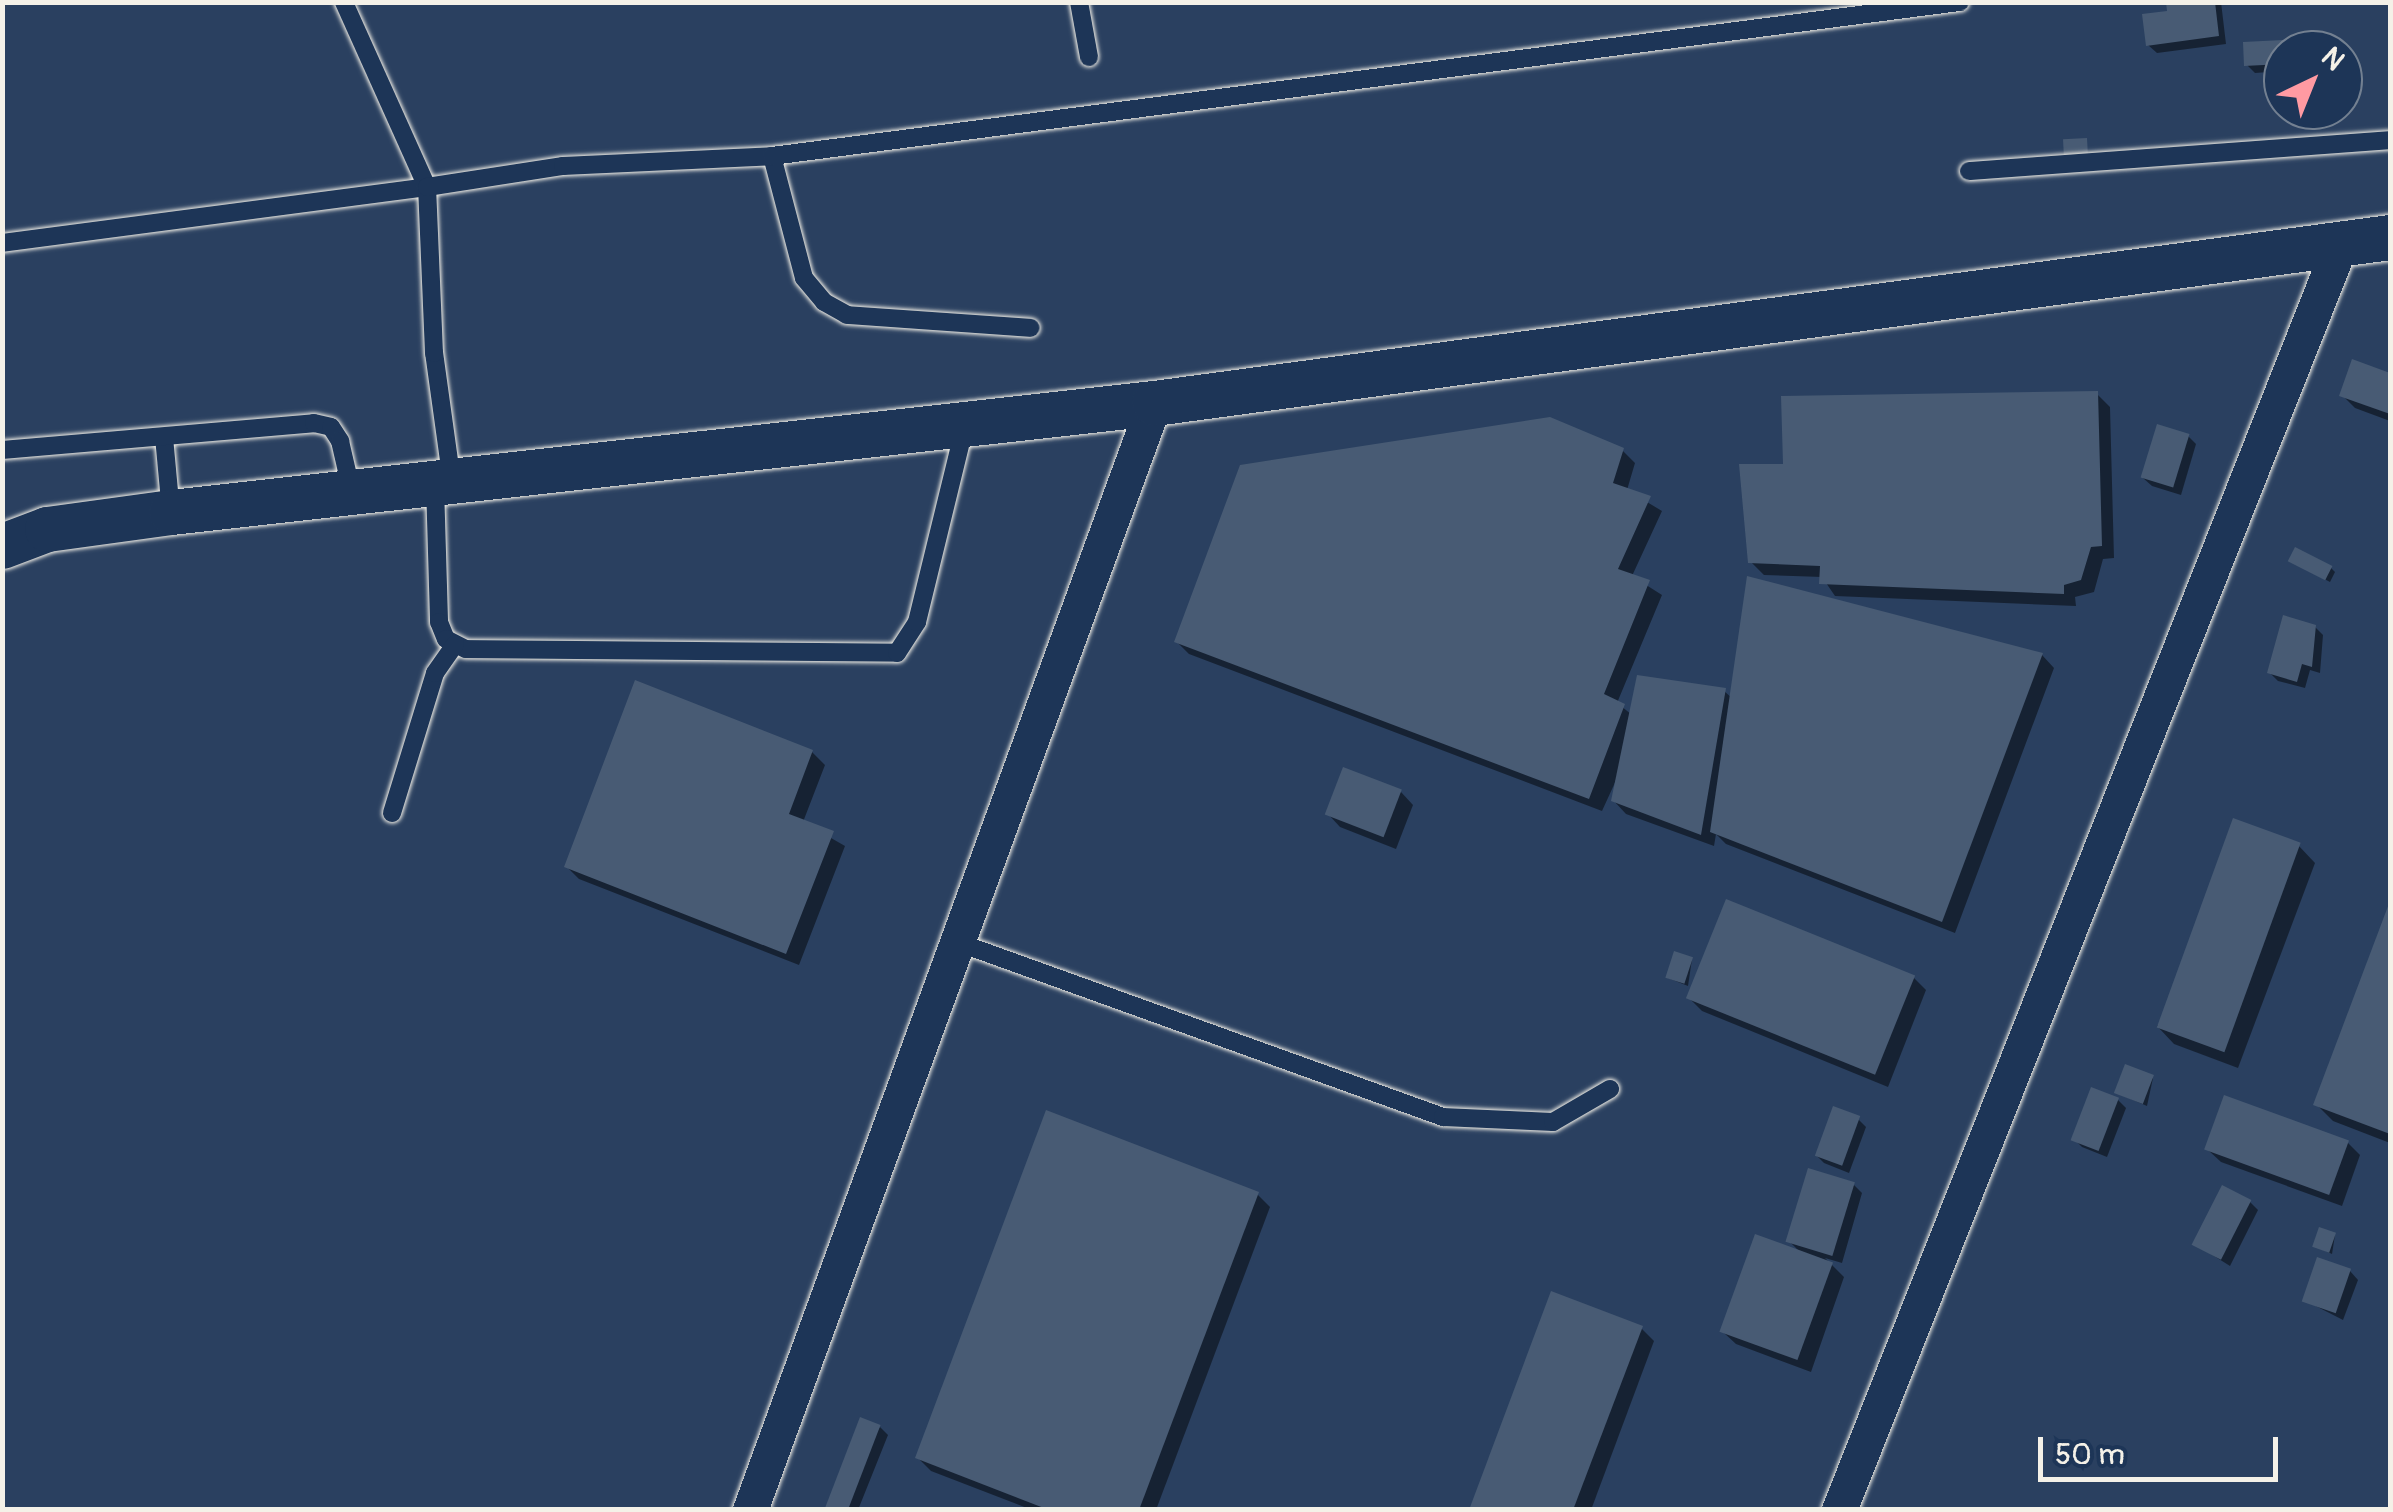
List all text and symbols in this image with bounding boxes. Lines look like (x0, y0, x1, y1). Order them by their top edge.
north arrow (2263, 30, 2363, 130)
text: N (2314, 40, 2351, 78)
scale bar (2043, 1417, 2283, 1479)
text: 50 m (2055, 1436, 2125, 1473)

